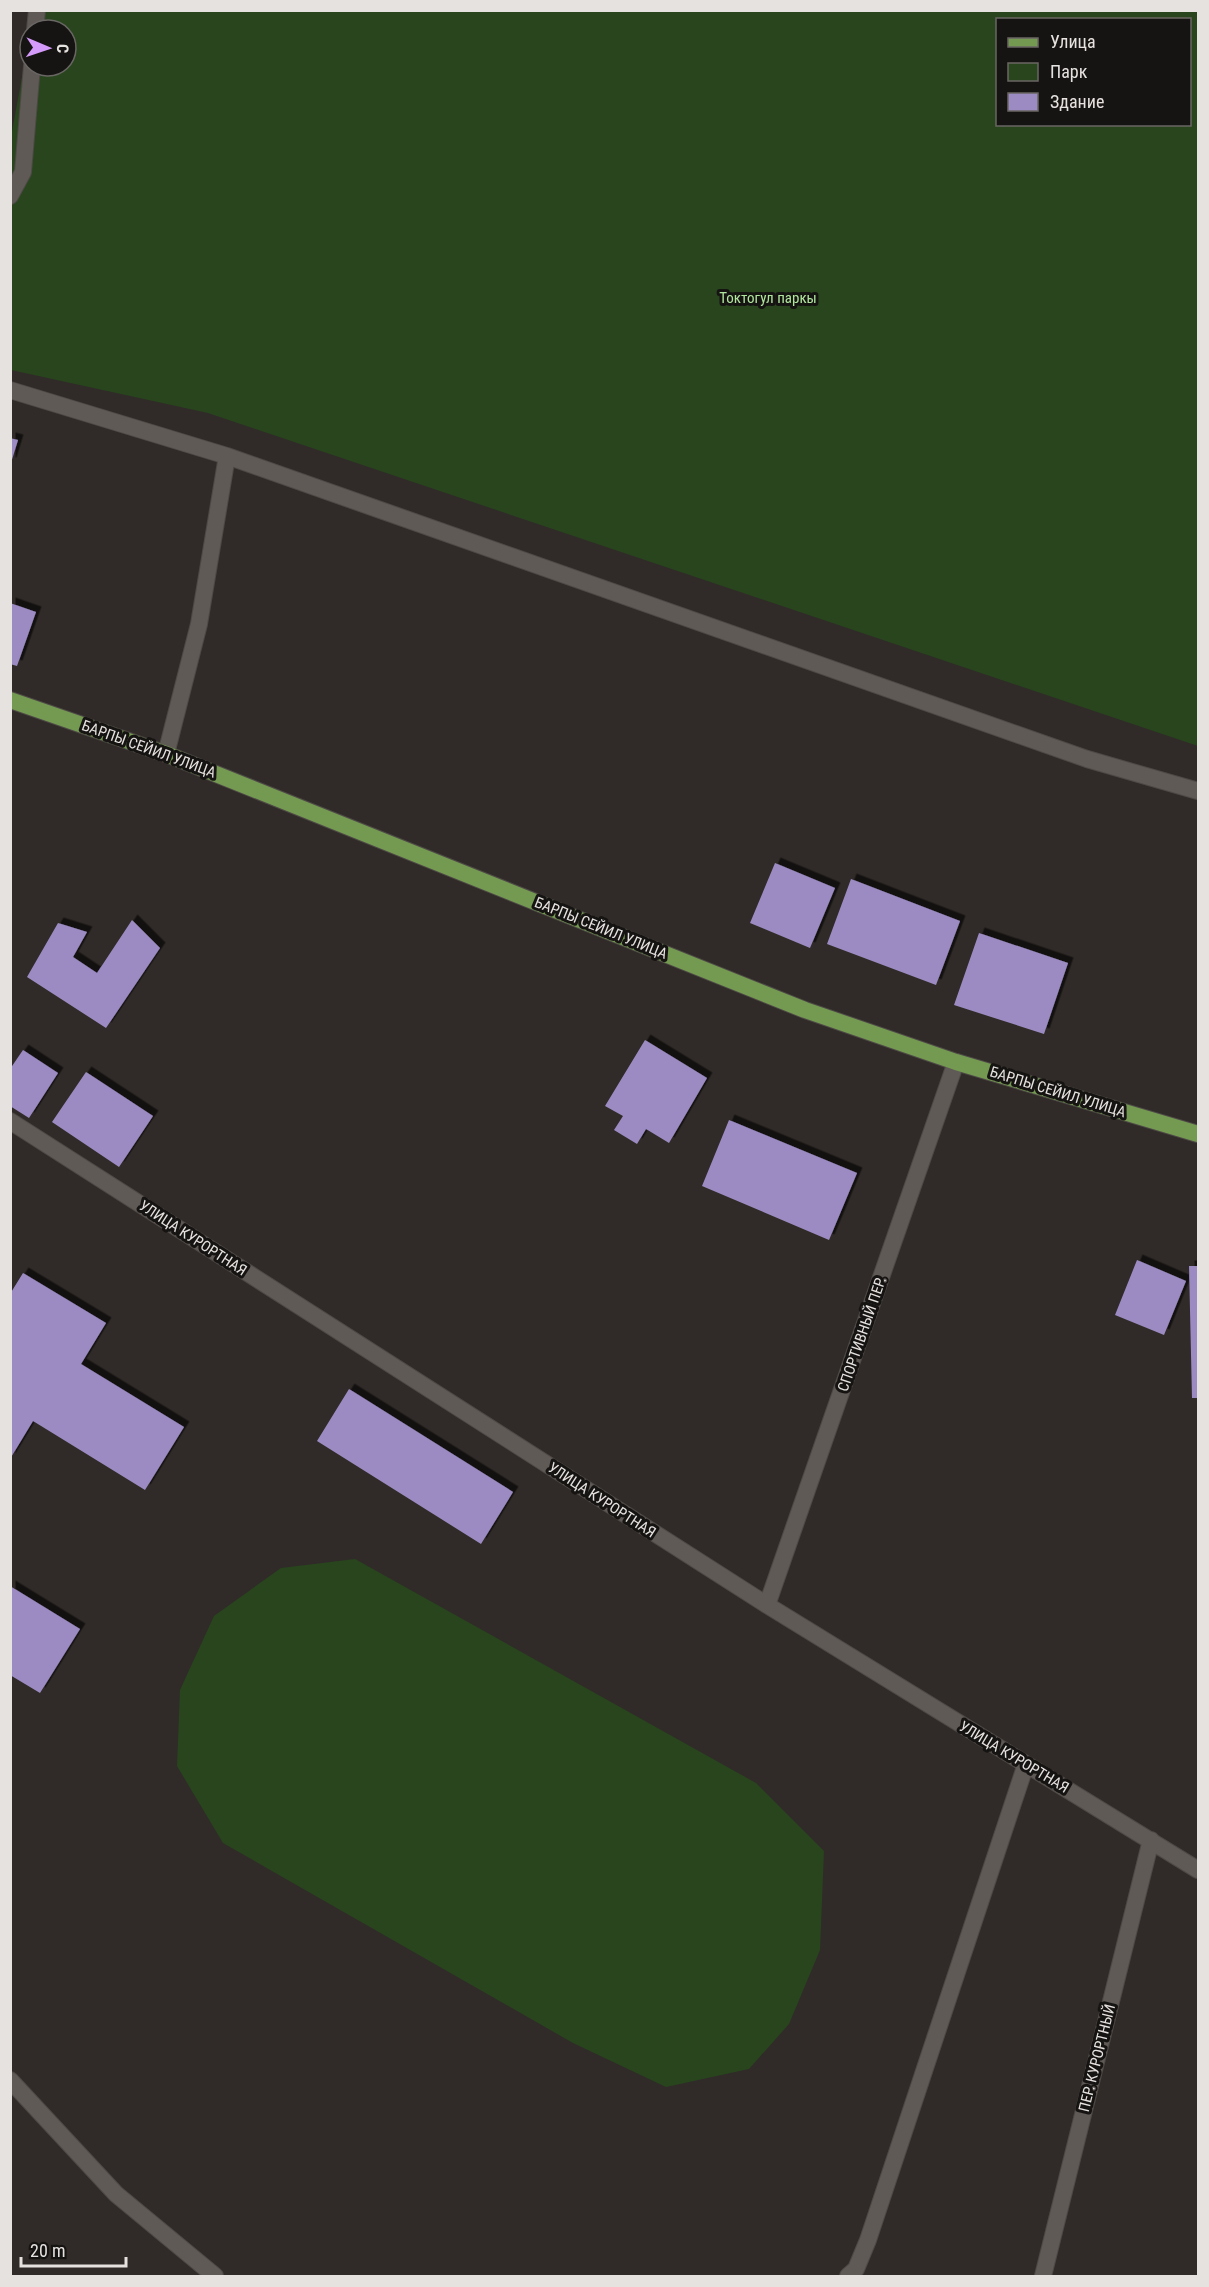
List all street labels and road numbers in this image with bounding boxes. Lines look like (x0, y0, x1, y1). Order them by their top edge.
street label: БАРПЫ СЕЙИЛ УЛИЦА (79, 716, 219, 782)
street label: БАРПЫ СЕЙИЛ УЛИЦА (532, 893, 670, 963)
street label: БАРПЫ СЕЙИЛ УЛИЦА (988, 1063, 1129, 1121)
street label: УЛИЦА КУРОРТНАЯ (136, 1196, 250, 1280)
street label: СПОРТИВНЫЙ ПЕР. (834, 1274, 890, 1394)
street label: УЛИЦА КУРОРТНАЯ (545, 1458, 659, 1542)
street label: УЛИЦА КУРОРТНАЯ (956, 1717, 1072, 1797)
street label: ПЕР. КУРОРТНЫЙ (1075, 2002, 1119, 2114)

